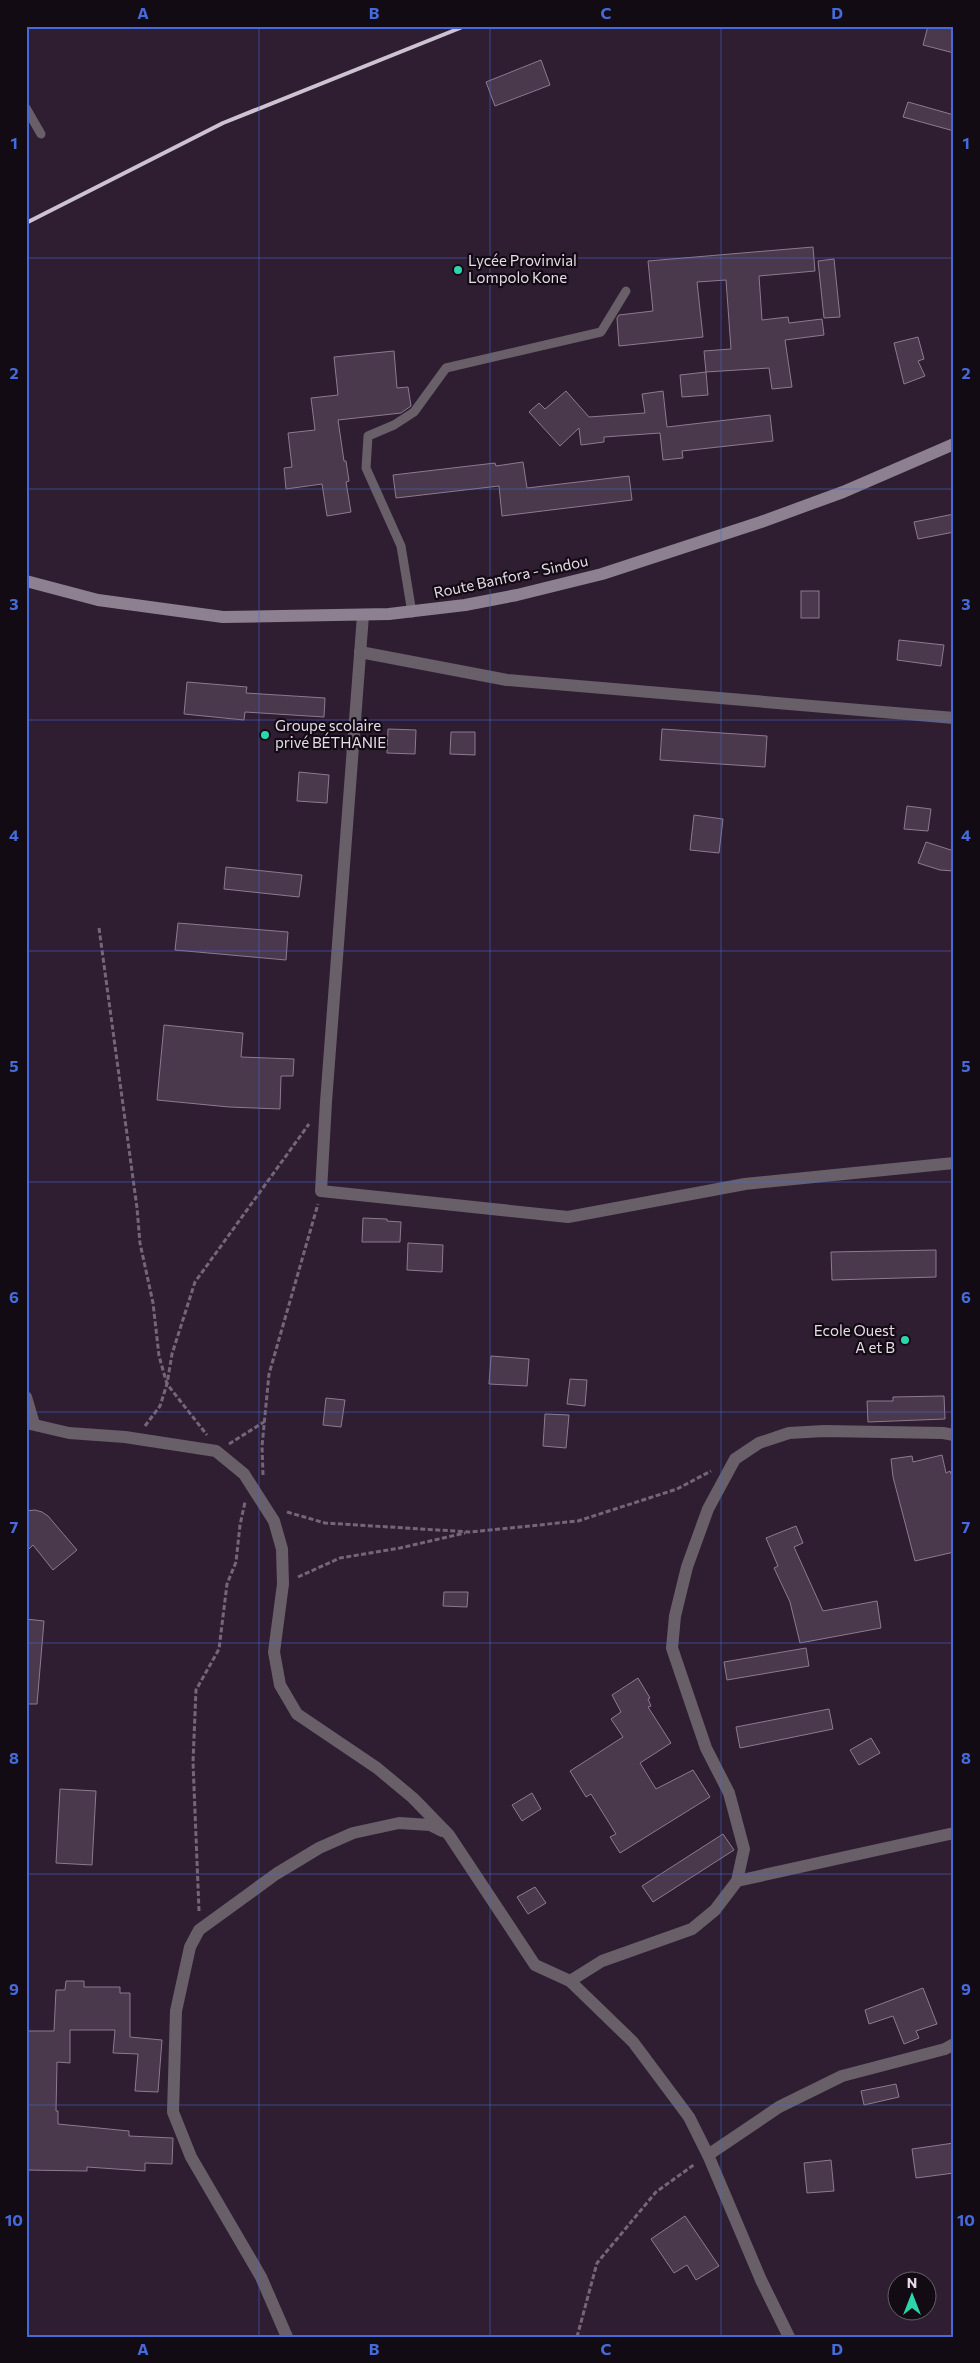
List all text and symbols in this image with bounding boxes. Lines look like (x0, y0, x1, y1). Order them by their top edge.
text: A (137, 3, 149, 22)
text: B (369, 3, 380, 22)
text: C (601, 3, 612, 22)
text: D (831, 3, 843, 22)
text: 1 (10, 133, 18, 152)
text: 1 (962, 133, 970, 152)
place label: Lycée Provinvial Lompolo Kone (468, 251, 577, 286)
marker: Lycée Provinvial Lompolo Kone (452, 264, 464, 276)
text: 2 (9, 363, 19, 382)
text: 2 (961, 363, 971, 382)
street label: Route Banfora - Sindou (432, 551, 590, 601)
text: 3 (9, 594, 19, 613)
text: 3 (961, 594, 971, 613)
place label: Groupe scolaire privé BÉTHANIE (275, 716, 386, 751)
marker: Groupe scolaire privé BÉTHANIE (259, 729, 271, 741)
text: 4 (9, 825, 19, 844)
text: 4 (961, 825, 971, 844)
text: 5 (9, 1056, 19, 1075)
text: 5 (961, 1056, 971, 1075)
text: 6 (9, 1287, 19, 1306)
text: 6 (961, 1287, 971, 1306)
place label: Ecole Ouest A et B (814, 1321, 895, 1356)
marker: Ecole Ouest A et B (899, 1334, 911, 1346)
text: 7 (10, 1517, 19, 1536)
text: 7 (962, 1517, 971, 1536)
text: 8 (9, 1748, 19, 1767)
text: 8 (961, 1748, 971, 1767)
text: 9 (9, 1979, 19, 1998)
text: 9 (961, 1979, 971, 1998)
text: 10 (5, 2210, 23, 2229)
text: 10 (957, 2210, 975, 2229)
north arrow (888, 2270, 938, 2320)
text: N (907, 2274, 917, 2291)
text: A (137, 2339, 149, 2358)
text: B (369, 2339, 380, 2358)
text: C (601, 2339, 612, 2358)
text: D (831, 2339, 843, 2358)

